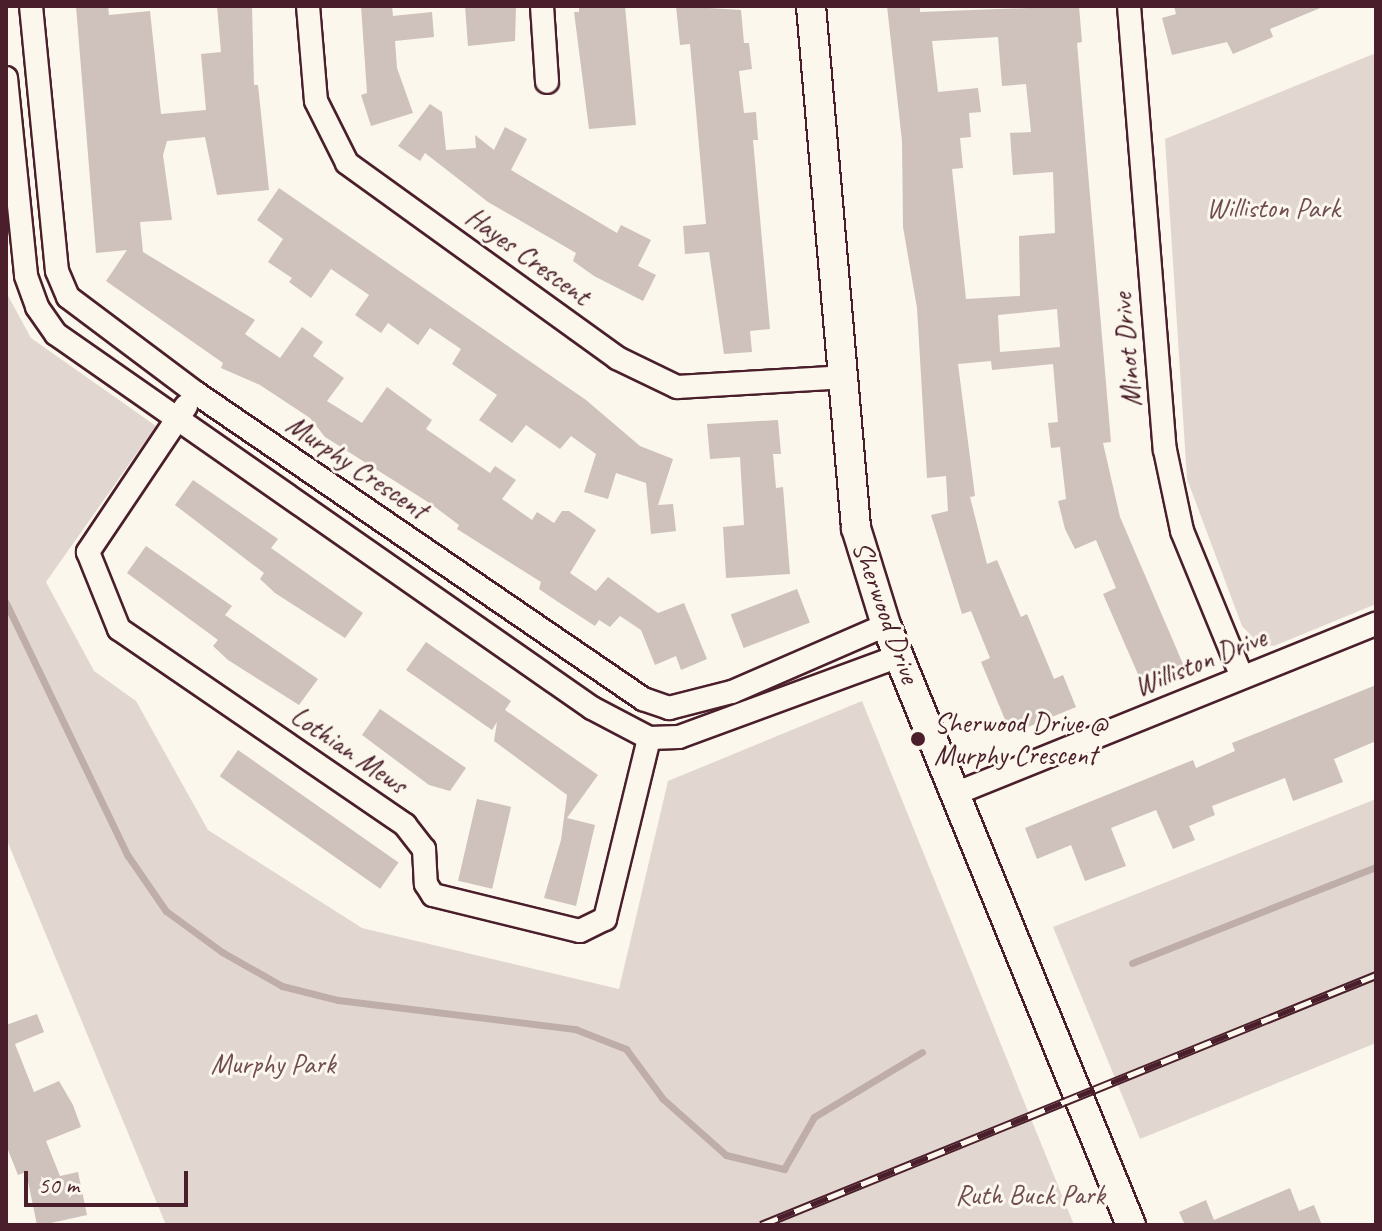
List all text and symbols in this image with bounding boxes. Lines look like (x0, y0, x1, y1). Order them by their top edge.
park label: Williston Park (1206, 191, 1340, 225)
street label: Hayes Crescent (459, 200, 597, 312)
street label: Minot Drive (1105, 292, 1149, 408)
street label: Murphy Crescent (280, 407, 434, 527)
street label: Sherwood Drive (845, 536, 927, 688)
street label: Williston Drive (1129, 620, 1271, 704)
street label: Lothian Mews (284, 699, 414, 801)
place label: Sherwood Drive @ Murphy Crescent (934, 706, 1107, 772)
marker: Sherwood Drive @ Murphy Crescent (909, 730, 927, 748)
park label: Murphy Park (211, 1047, 335, 1081)
scale bar (28, 1155, 192, 1205)
text: 50 m (38, 1170, 79, 1200)
park label: Ruth Buck Park (955, 1178, 1105, 1212)

